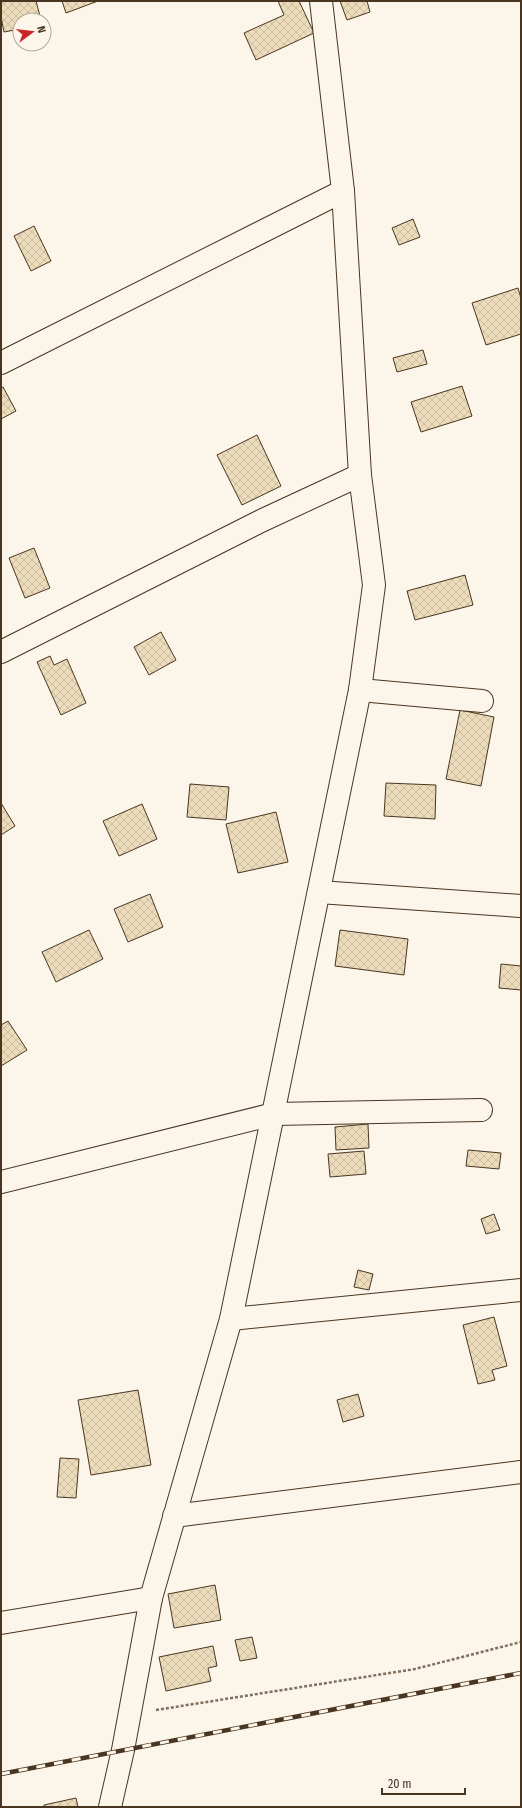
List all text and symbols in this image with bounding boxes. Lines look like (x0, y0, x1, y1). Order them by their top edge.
north arrow (12, 12, 52, 52)
text: N (34, 25, 48, 34)
scale bar (382, 1770, 465, 1796)
text: 20 m (388, 1777, 412, 1791)

